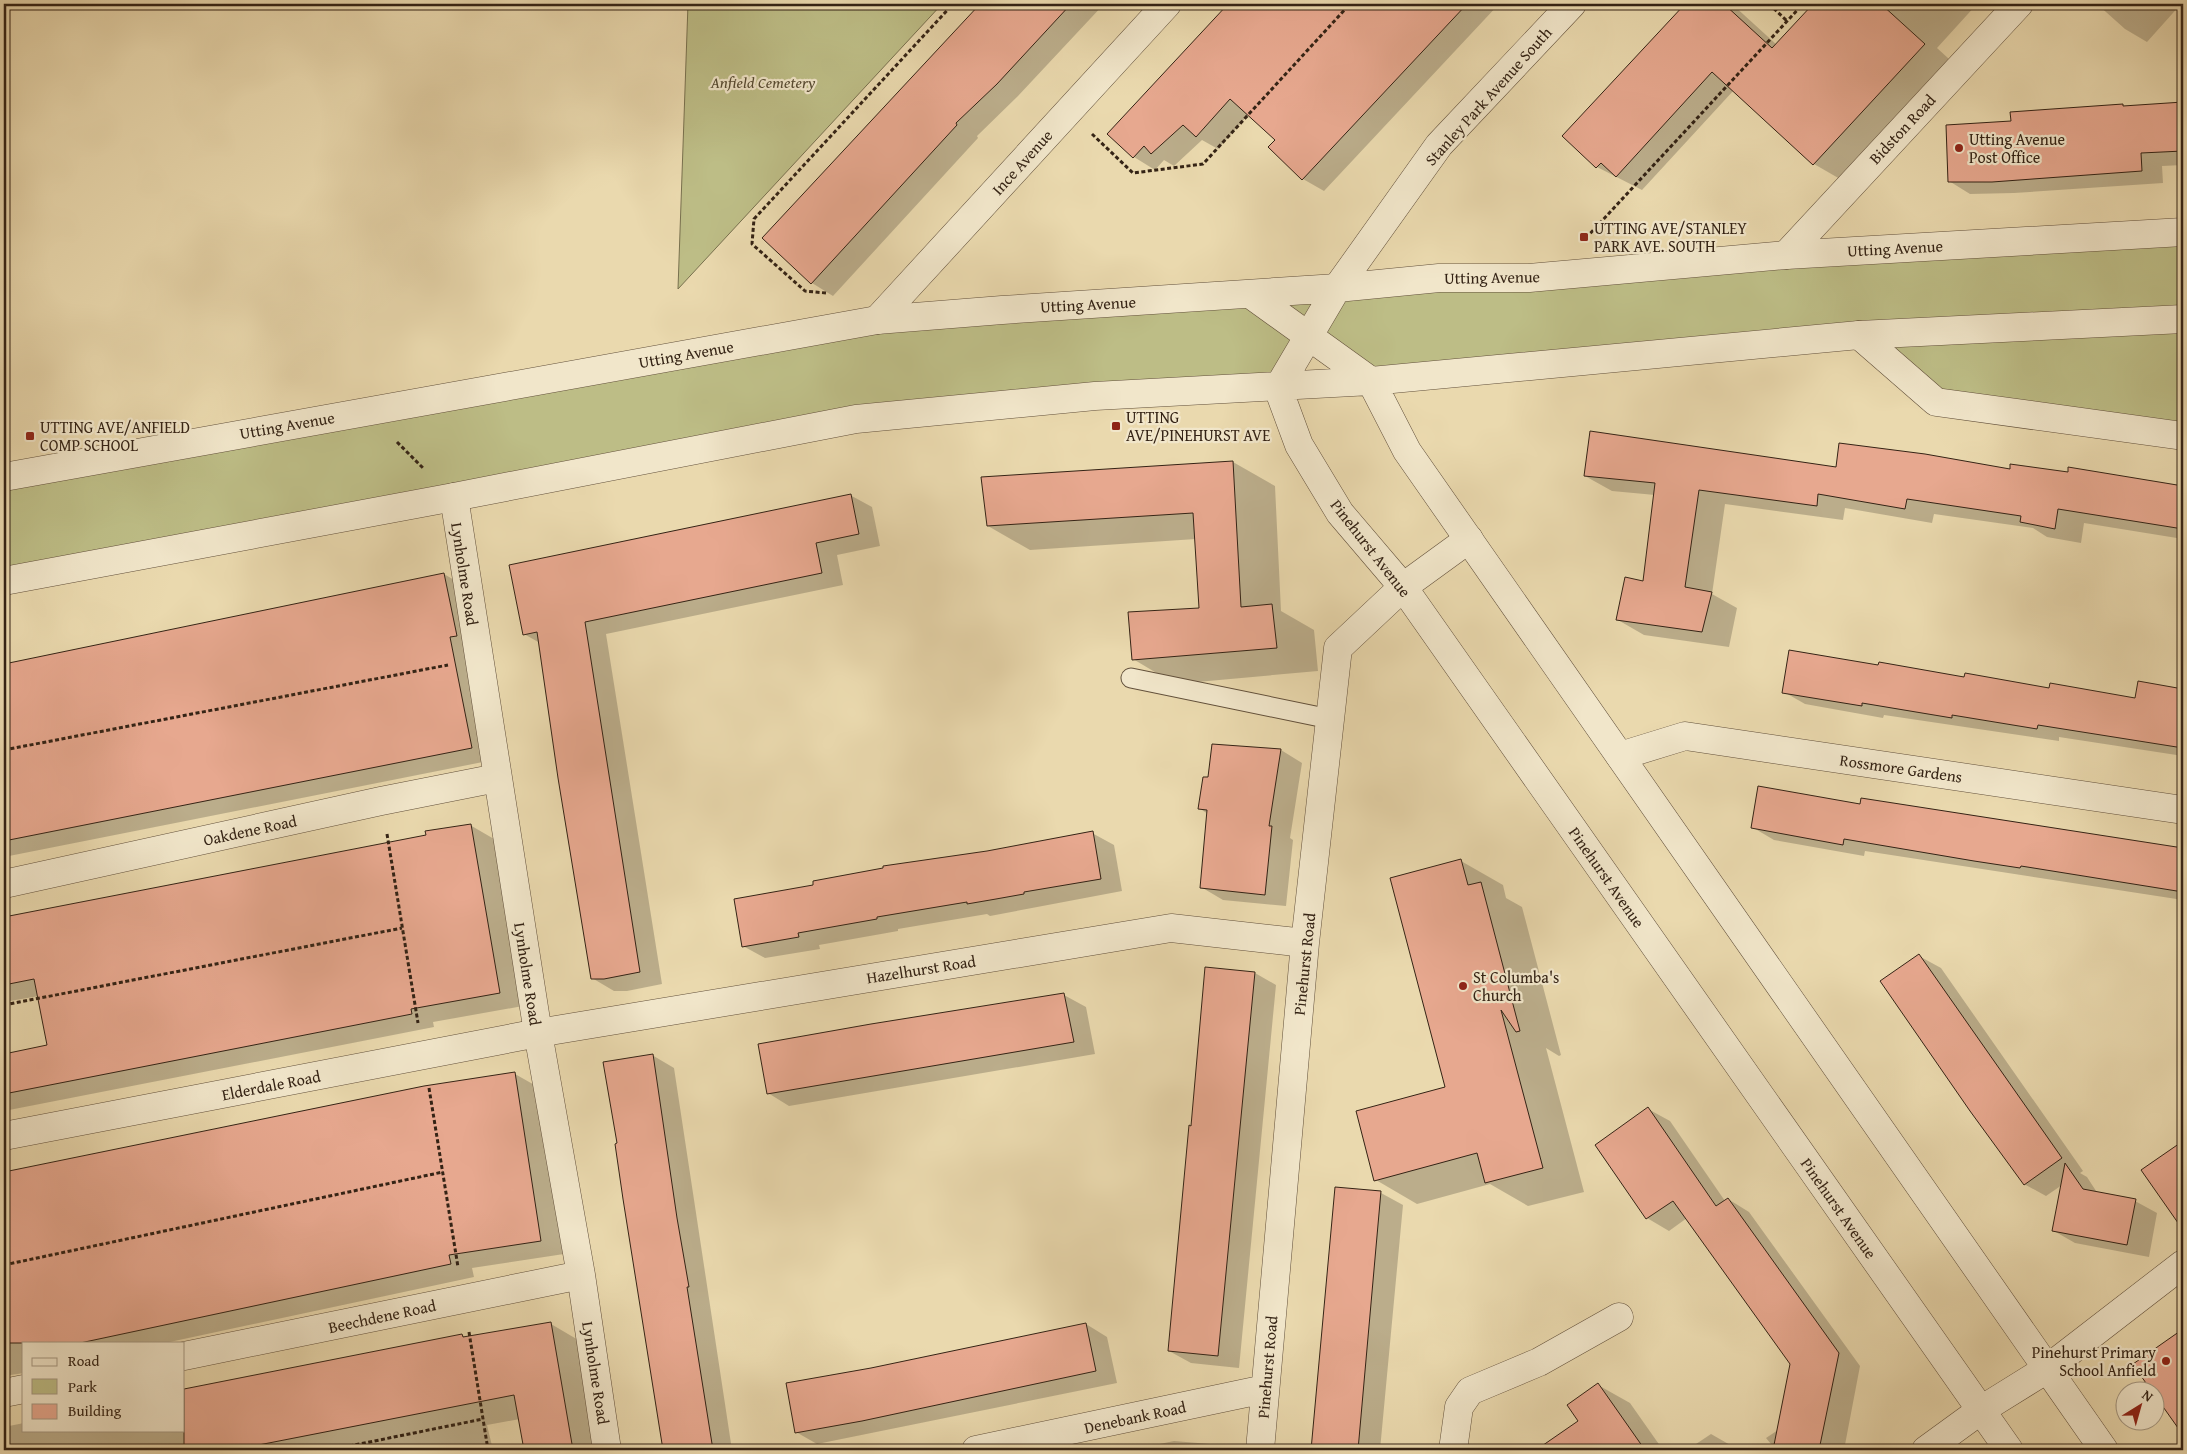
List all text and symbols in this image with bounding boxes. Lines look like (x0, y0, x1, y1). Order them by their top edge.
street label: Stanley Park Avenue South (1419, 21, 1557, 171)
park label: Anfield Cemetery (710, 70, 816, 94)
street label: Bidston Road (1863, 88, 1941, 169)
street label: Ince Avenue (986, 124, 1058, 200)
place label: Utting Avenue Post Office (1969, 127, 2065, 169)
marker: Utting Avenue Post Office (1953, 142, 1965, 154)
place label: UTTING AVE/STANLEY PARK AVE. SOUTH (1594, 216, 1747, 258)
marker: UTTING AVE/STANLEY PARK AVE. SOUTH (1578, 231, 1590, 243)
street label: Utting Avenue (1846, 234, 1944, 262)
street label: Utting Avenue (1444, 264, 1540, 290)
street label: Utting Avenue (1039, 290, 1137, 318)
street label: Utting Avenue (637, 334, 735, 374)
street label: Utting Avenue (238, 405, 336, 445)
place label: UTTING AVE/PINEHURST AVE (1126, 405, 1270, 447)
place label: UTTING AVE/ANFIELD COMP SCHOOL (40, 415, 190, 457)
marker: UTTING AVE/PINEHURST AVE (1110, 420, 1122, 432)
marker: UTTING AVE/ANFIELD COMP SCHOOL (24, 430, 36, 442)
street label: Pinehurst Avenue (1325, 494, 1417, 602)
street label: Lynholme Road (445, 521, 485, 628)
street label: Rossmore Gardens (1838, 748, 1964, 788)
street label: Oakdene Road (201, 808, 299, 852)
street label: Pinehurst Avenue (1563, 822, 1651, 932)
street label: Pinehurst Road (1287, 911, 1321, 1016)
street label: Lynholme Road (508, 921, 548, 1028)
street label: Hazelhurst Road (865, 948, 978, 989)
place label: St Columba's Church (1473, 965, 1559, 1007)
marker: St Columba's Church (1457, 980, 1469, 992)
street label: Elderdale Road (220, 1064, 323, 1106)
street label: Pinehurst Avenue (1795, 1153, 1883, 1263)
street label: Beechdene Road (326, 1293, 438, 1339)
street label: Pinehurst Road (1251, 1314, 1283, 1419)
street label: Lynholme Road (576, 1320, 616, 1427)
place label: Pinehurst Primary School Anfield (2032, 1340, 2156, 1382)
legend (22, 1342, 185, 1432)
text: Road (68, 1350, 99, 1371)
marker: Pinehurst Primary School Anfield (2160, 1355, 2172, 1367)
text: Park (68, 1376, 97, 1397)
north arrow (2114, 1382, 2164, 1432)
text: N (2138, 1385, 2158, 1407)
street label: Denebank Road (1082, 1394, 1189, 1440)
text: Building (68, 1400, 122, 1421)

